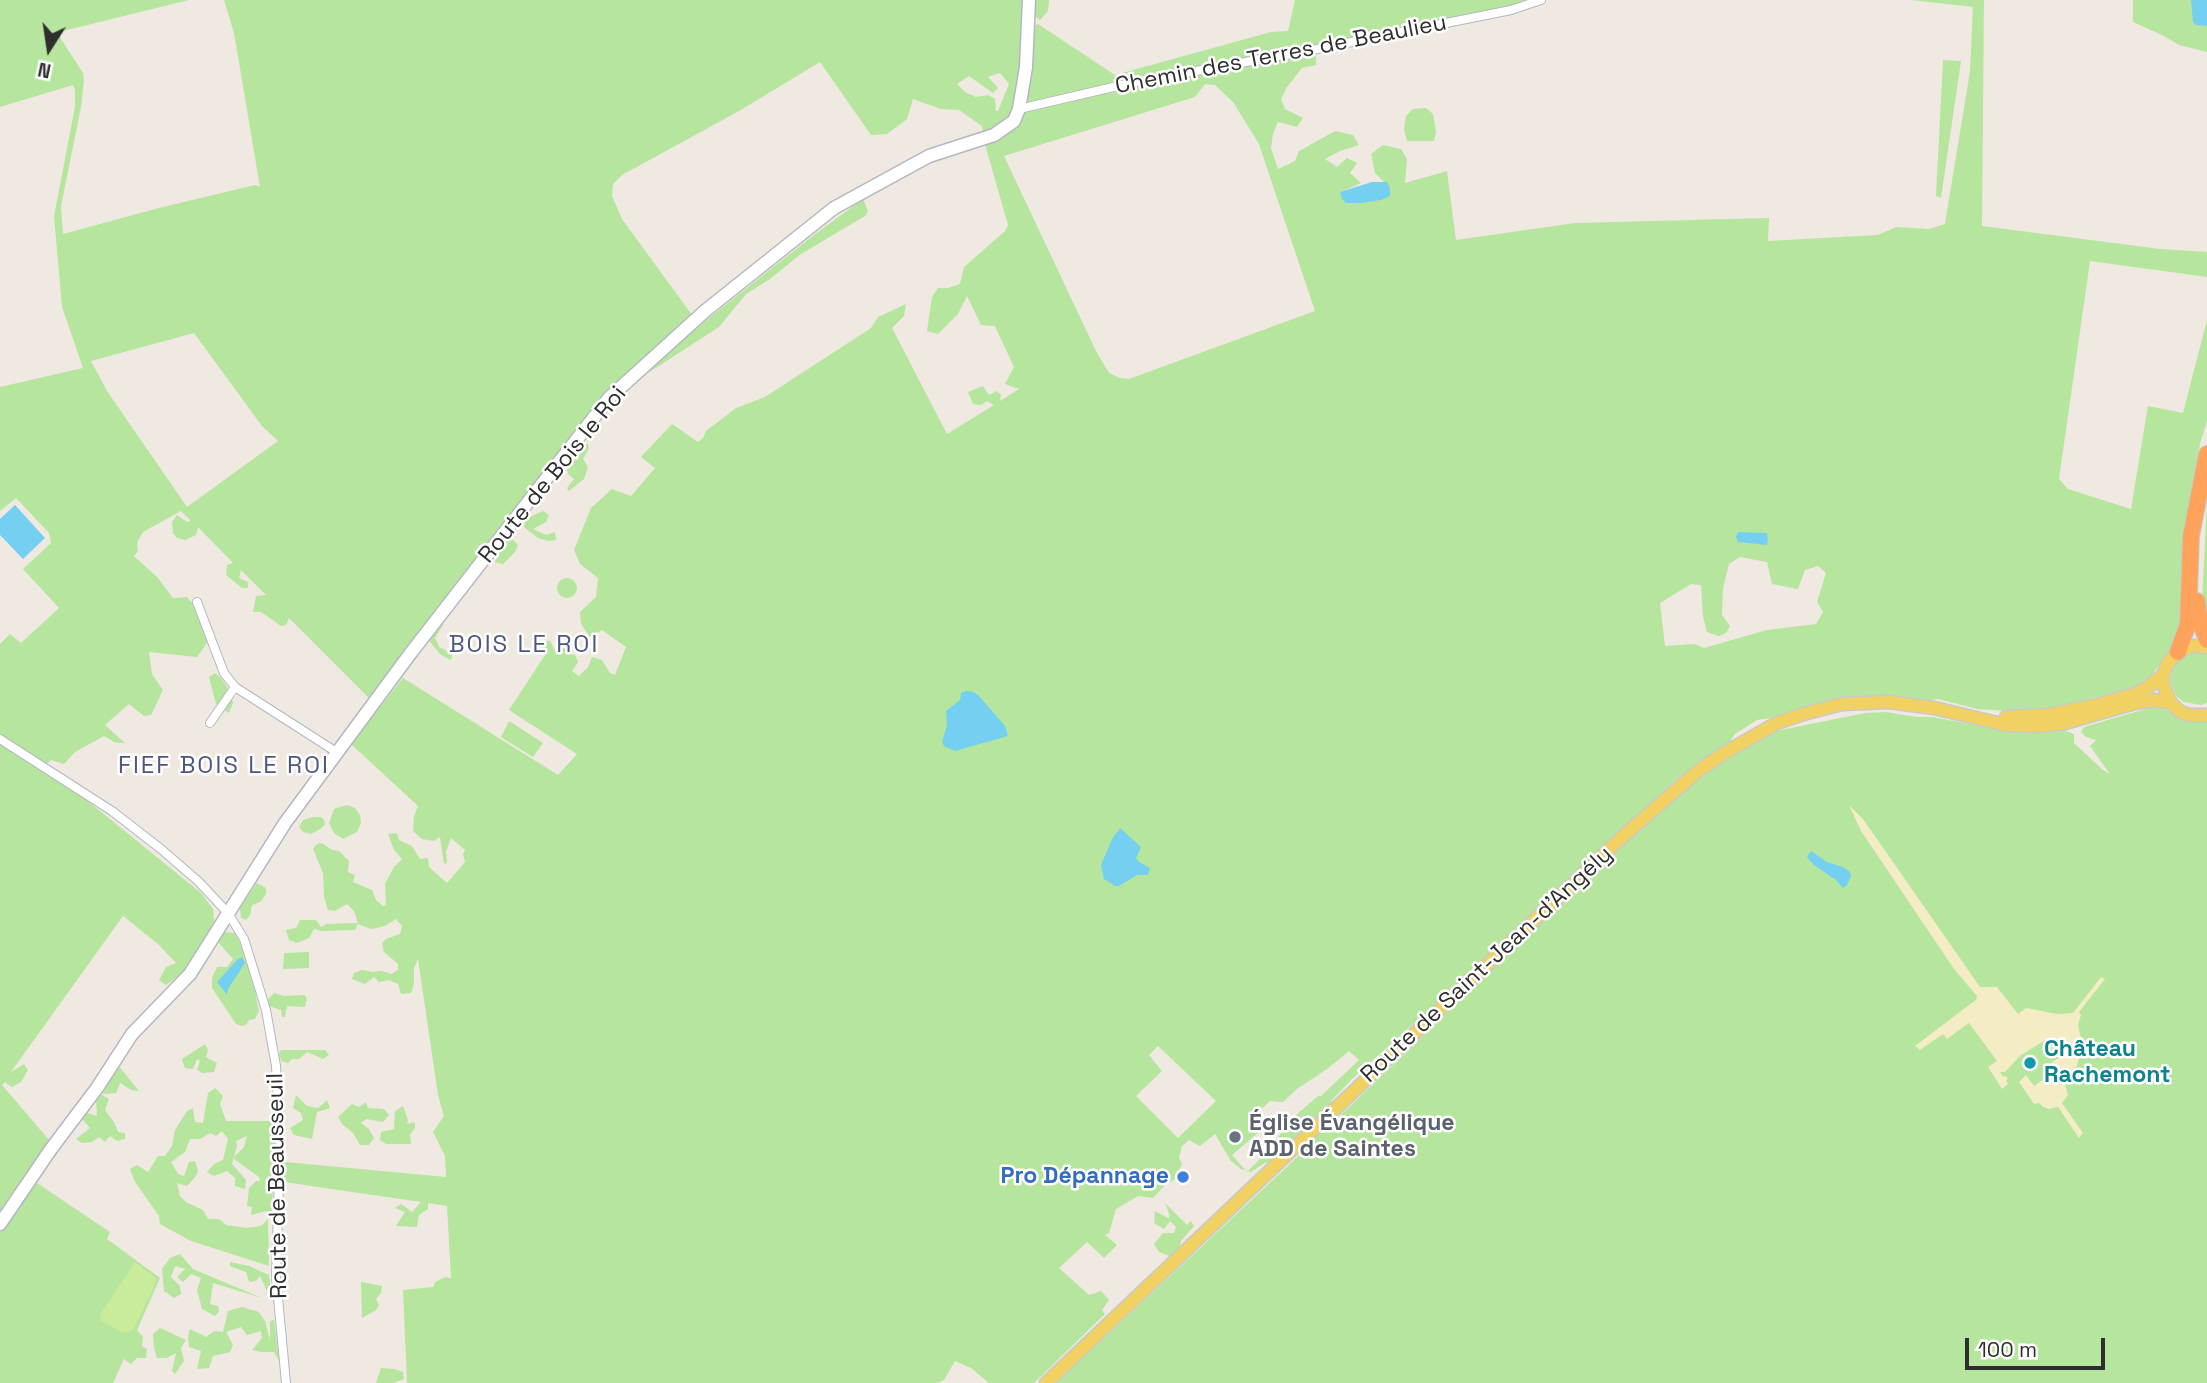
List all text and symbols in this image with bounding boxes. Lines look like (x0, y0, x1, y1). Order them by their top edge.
street label: Chemin des Terres de Beaulieu (1113, 9, 1449, 101)
north arrow (14, 14, 84, 84)
text: N (36, 56, 53, 84)
street label: Route de Bois le Roi (473, 381, 633, 569)
district label: BOIS LE ROI (450, 631, 598, 659)
district label: FIEF BOIS LE ROI (120, 752, 328, 780)
street label: Route de Saint-Jean-d'Angély (1355, 841, 1619, 1089)
place label: Château Rachemont (2044, 1036, 2171, 1090)
marker: Château Rachemont (2022, 1055, 2038, 1071)
street label: Route de Beausseuil (262, 1073, 294, 1299)
place label: Église Évangélique ADD de Saintes (1249, 1110, 1455, 1164)
marker: Église Évangélique ADD de Saintes (1227, 1129, 1243, 1145)
place label: Pro Dépannage (1001, 1163, 1169, 1191)
marker: Pro Dépannage (1175, 1169, 1191, 1185)
scale bar (1969, 1324, 2109, 1368)
text: 100 m (1978, 1336, 2037, 1363)

